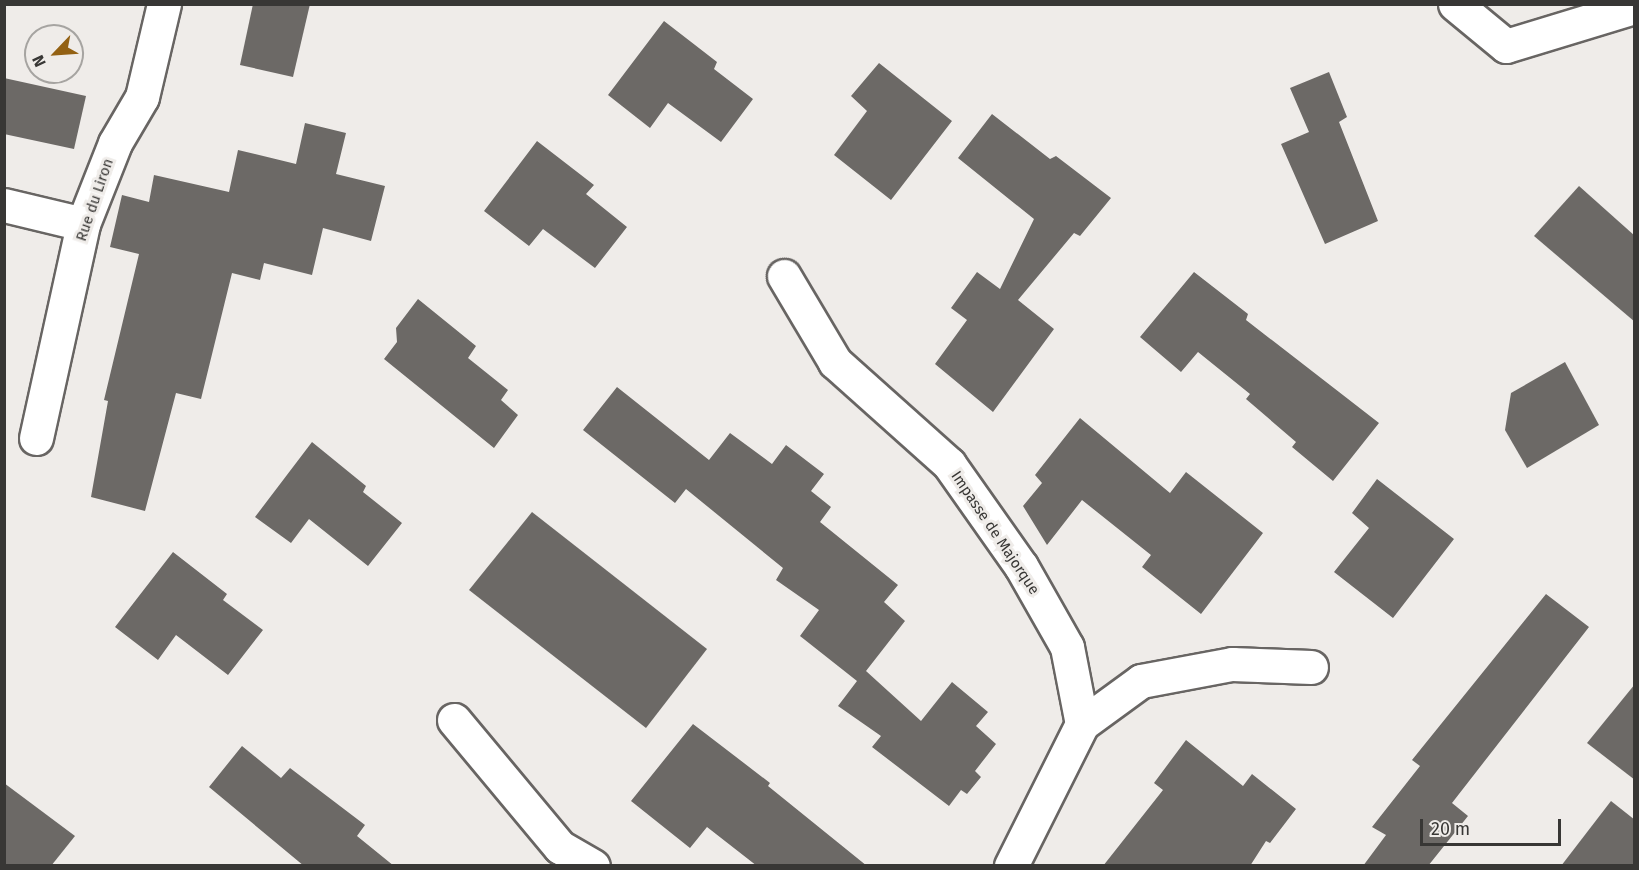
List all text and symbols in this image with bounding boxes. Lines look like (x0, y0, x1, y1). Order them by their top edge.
north arrow (24, 24, 84, 84)
text: N (28, 52, 50, 70)
street label: Rue du Liron (72, 156, 118, 244)
street label: Impasse de Majorque (947, 468, 1043, 598)
scale bar (1423, 807, 1564, 845)
text: 20 m (1431, 818, 1470, 840)

